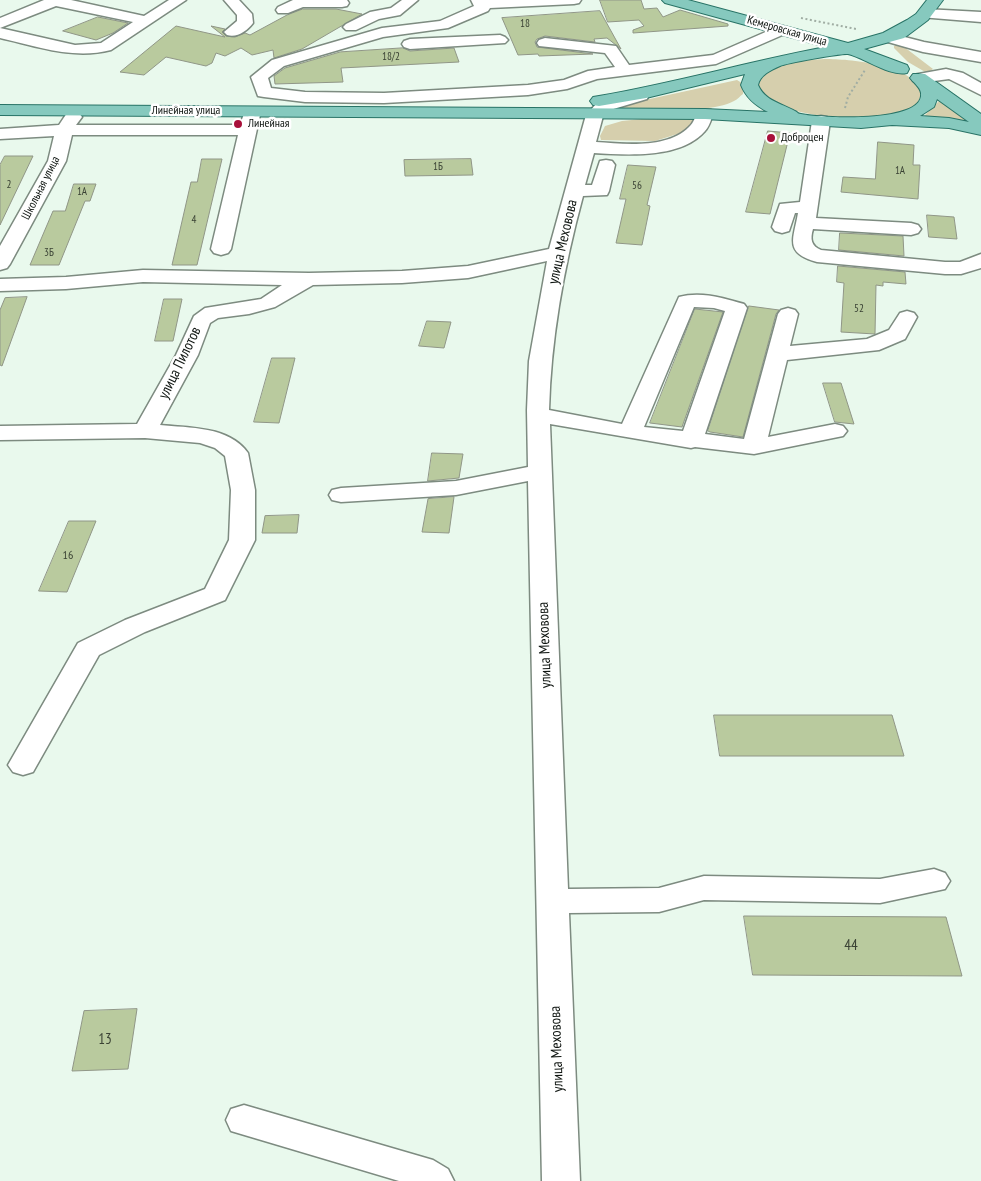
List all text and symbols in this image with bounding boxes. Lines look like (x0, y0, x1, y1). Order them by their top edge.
street label: Кемеровская улица (745, 13, 829, 49)
house number: 18 (520, 17, 530, 31)
house number: 18/2 (382, 50, 400, 64)
street label: Линейная улица (152, 104, 220, 118)
place label: Линейная (248, 117, 289, 131)
marker: Линейная (232, 118, 244, 130)
place label: Доброцен (781, 131, 824, 145)
marker: Доброцен (765, 132, 777, 144)
street label: Школьная улица (19, 154, 63, 222)
house number: 1Б (433, 160, 443, 174)
house number: 1А (895, 164, 905, 178)
house number: 2 (7, 178, 11, 192)
house number: 56 (632, 179, 642, 193)
house number: 1А (77, 185, 87, 199)
street label: улица Меховова (545, 198, 581, 286)
house number: 4 (192, 213, 196, 227)
house number: 3Б (44, 246, 54, 260)
house number: 52 (854, 302, 864, 316)
street label: улица Пилотов (155, 324, 205, 402)
house number: 16 (63, 549, 73, 563)
street label: улица Меховова (534, 601, 556, 689)
house number: 44 (844, 937, 858, 955)
street label: улица Меховова (546, 1005, 568, 1093)
house number: 13 (98, 1031, 112, 1049)

